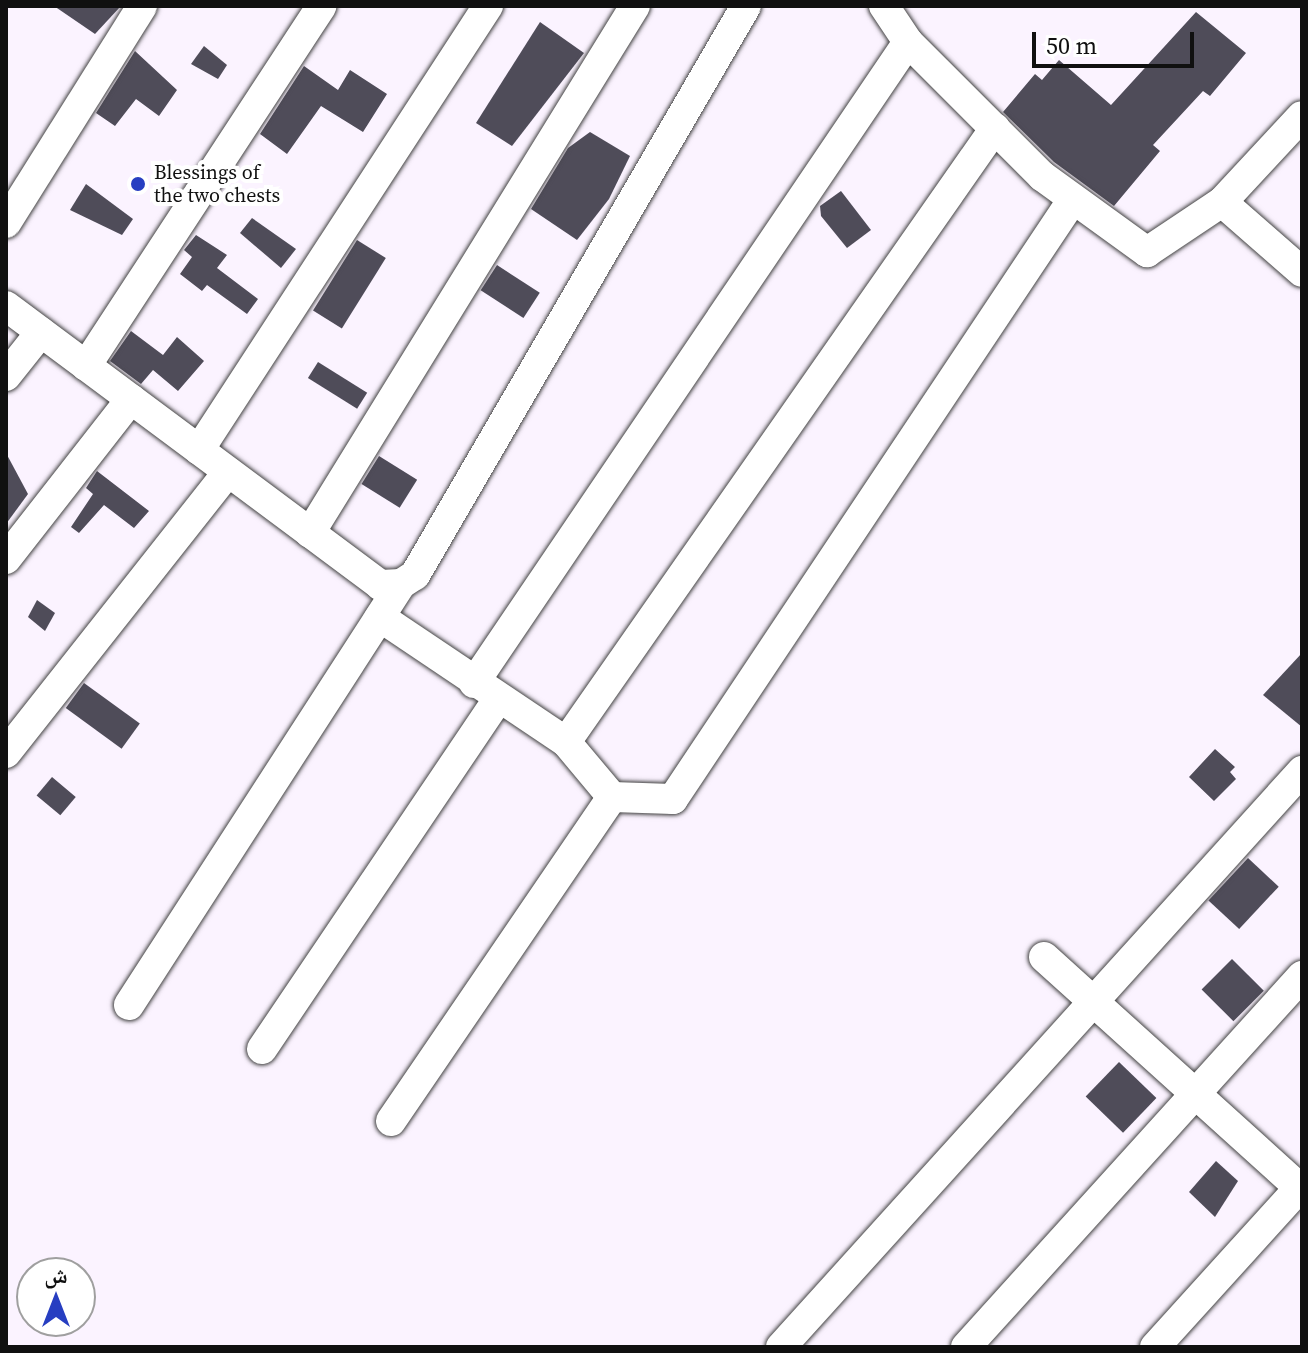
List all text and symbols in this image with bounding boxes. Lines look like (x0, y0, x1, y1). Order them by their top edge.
scale bar (1036, 16, 1198, 66)
text: 50 m (1046, 29, 1097, 62)
place label: Blessings of the two chests (154, 160, 280, 207)
marker: Blessings of the two chests (129, 175, 147, 193)
north arrow (16, 1257, 96, 1337)
text: ش (44, 1260, 68, 1290)

